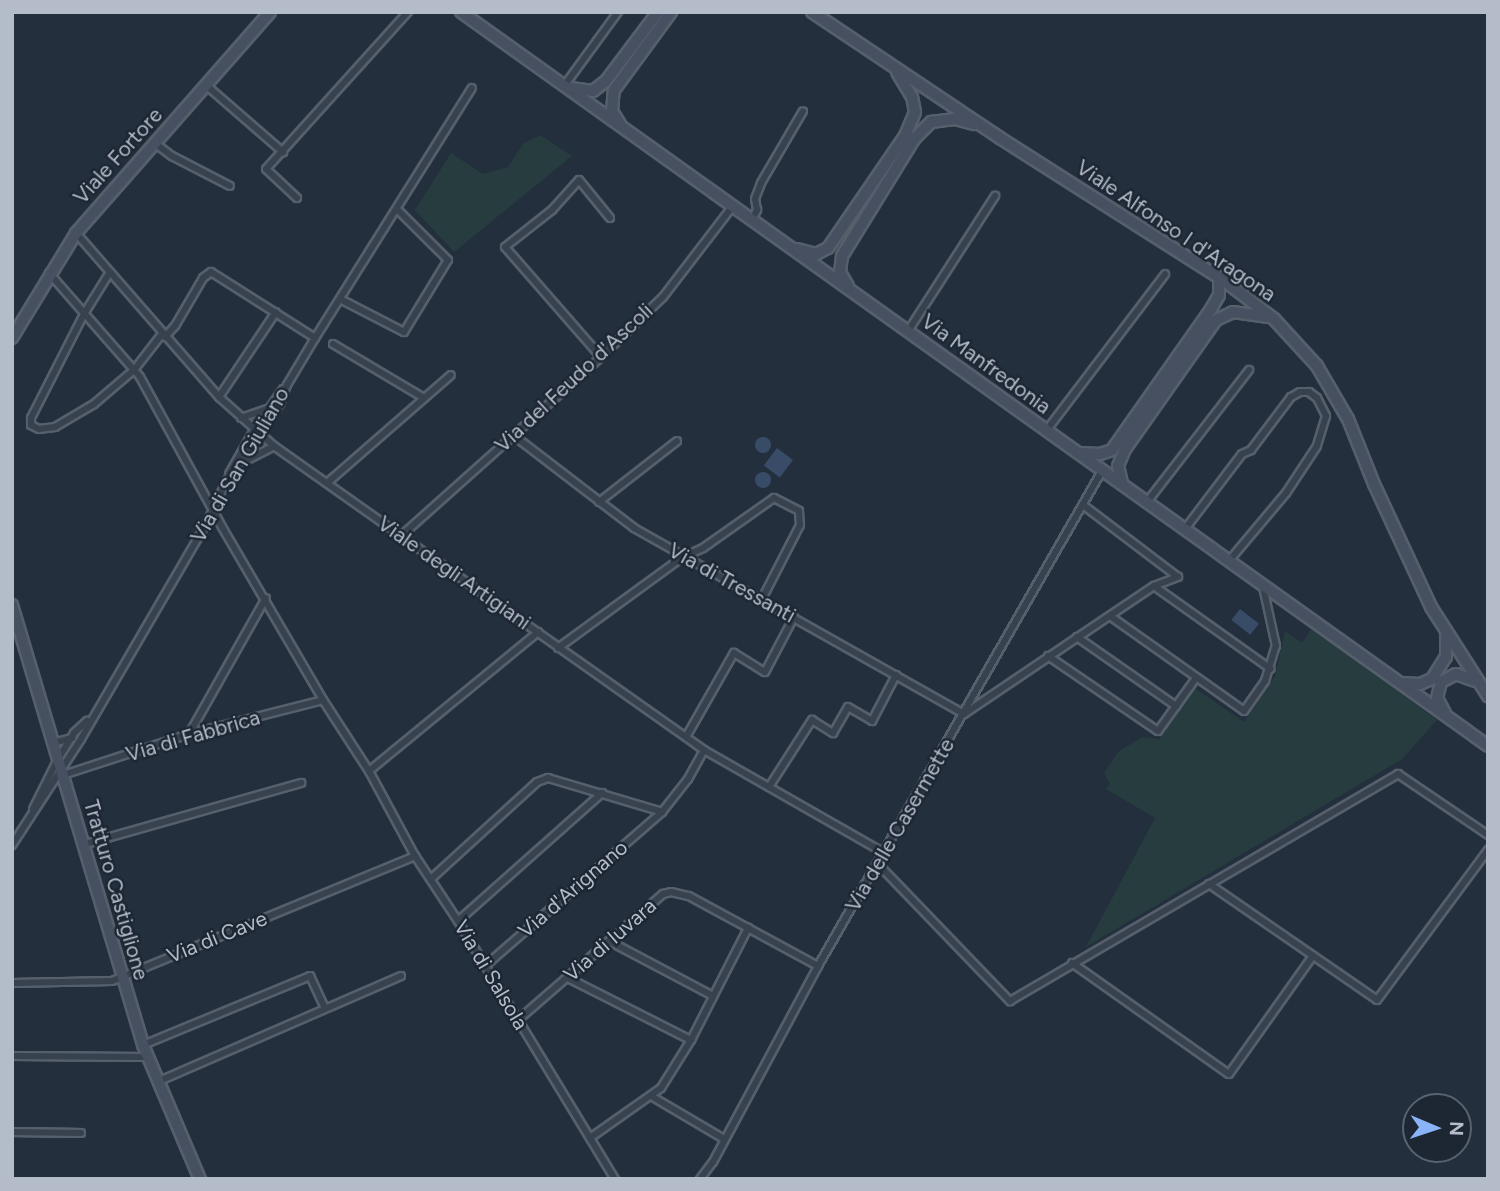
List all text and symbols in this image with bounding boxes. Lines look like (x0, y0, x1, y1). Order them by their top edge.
street label: Viale Fortore (68, 103, 168, 209)
street label: Viale Alfonso I d'Aragona (1071, 155, 1281, 307)
street label: Via del Feudo d'Ascoli (490, 298, 658, 458)
street label: Via Manfredonia (916, 309, 1056, 419)
street label: Via di San Giuliano (185, 383, 295, 547)
street label: Viale degli Artigiani (373, 511, 535, 635)
street label: Via di Tressanti (664, 538, 800, 628)
street label: Via di Fabbrica (123, 705, 263, 767)
street label: Via delle Casermette (840, 734, 960, 916)
street label: Tratturo Castiglione (78, 797, 154, 983)
street label: Via d'Arignano (513, 835, 633, 943)
street label: Via di Iuvara (559, 893, 661, 987)
street label: Via di Cave (163, 906, 271, 968)
street label: Via di Salsola (448, 916, 534, 1034)
north arrow (1402, 1093, 1472, 1163)
text: N (1445, 1121, 1468, 1136)

